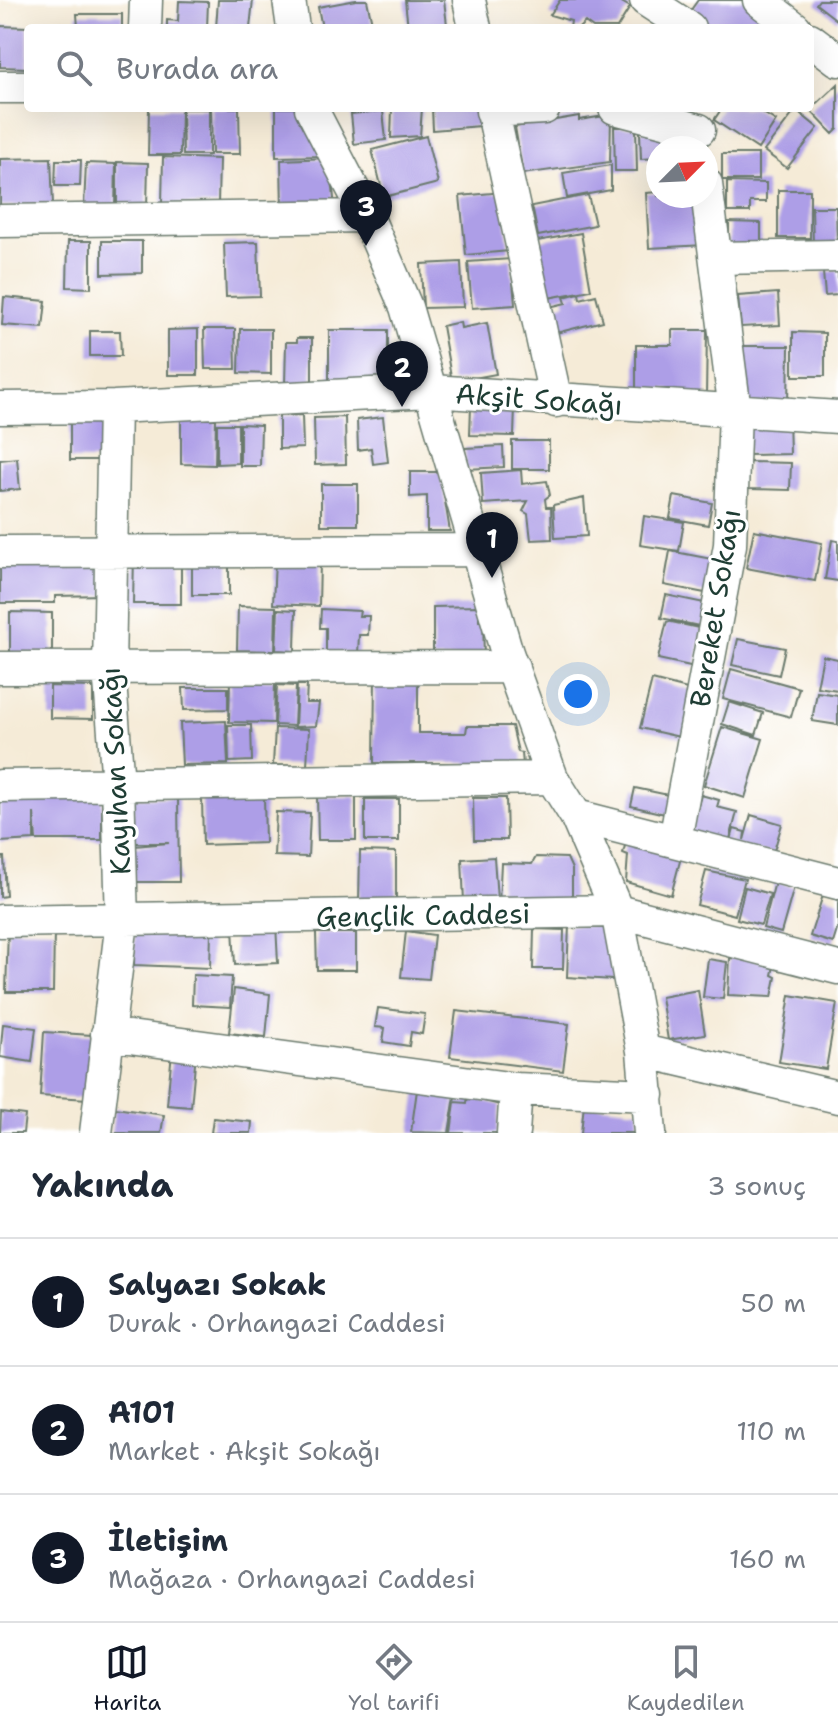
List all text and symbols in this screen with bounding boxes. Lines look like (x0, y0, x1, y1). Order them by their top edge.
search box (24, 24, 814, 112)
icon: search (52, 46, 96, 90)
text: Burada ara (116, 48, 278, 89)
north arrow (646, 136, 718, 208)
pin: 3 (340, 180, 392, 246)
pin: 2 (376, 341, 428, 407)
street label: Akşit Sokağı (454, 374, 624, 424)
street label: Bereket Sokağı (681, 506, 749, 710)
pin: 1 (466, 512, 518, 578)
street label: Kayıhan Sokağı (91, 666, 139, 876)
your location (558, 674, 598, 714)
street label: Gençlik Caddesi (315, 894, 531, 936)
text: Yakında (32, 1162, 174, 1208)
text: 3 sonuç (707, 1168, 806, 1203)
text: Salyazı Sokak (108, 1264, 327, 1305)
text: 1 (52, 1285, 64, 1320)
text: 50 m (741, 1285, 806, 1320)
text: Durak · Orhangazi Caddesi (108, 1305, 446, 1340)
text: A101 (108, 1392, 176, 1433)
text: 2 (49, 1413, 67, 1448)
text: 110 m (736, 1413, 806, 1448)
text: Market · Akşit Sokağı (108, 1433, 381, 1468)
text: İletişim (108, 1520, 228, 1561)
text: 3 (49, 1541, 67, 1576)
text: 160 m (729, 1541, 806, 1576)
text: Mağaza · Orhangazi Caddesi (108, 1561, 476, 1596)
tab: Harita (94, 1640, 161, 1717)
tab: Yol tarifi (348, 1640, 440, 1717)
tab: Kaydedilen (627, 1640, 744, 1717)

